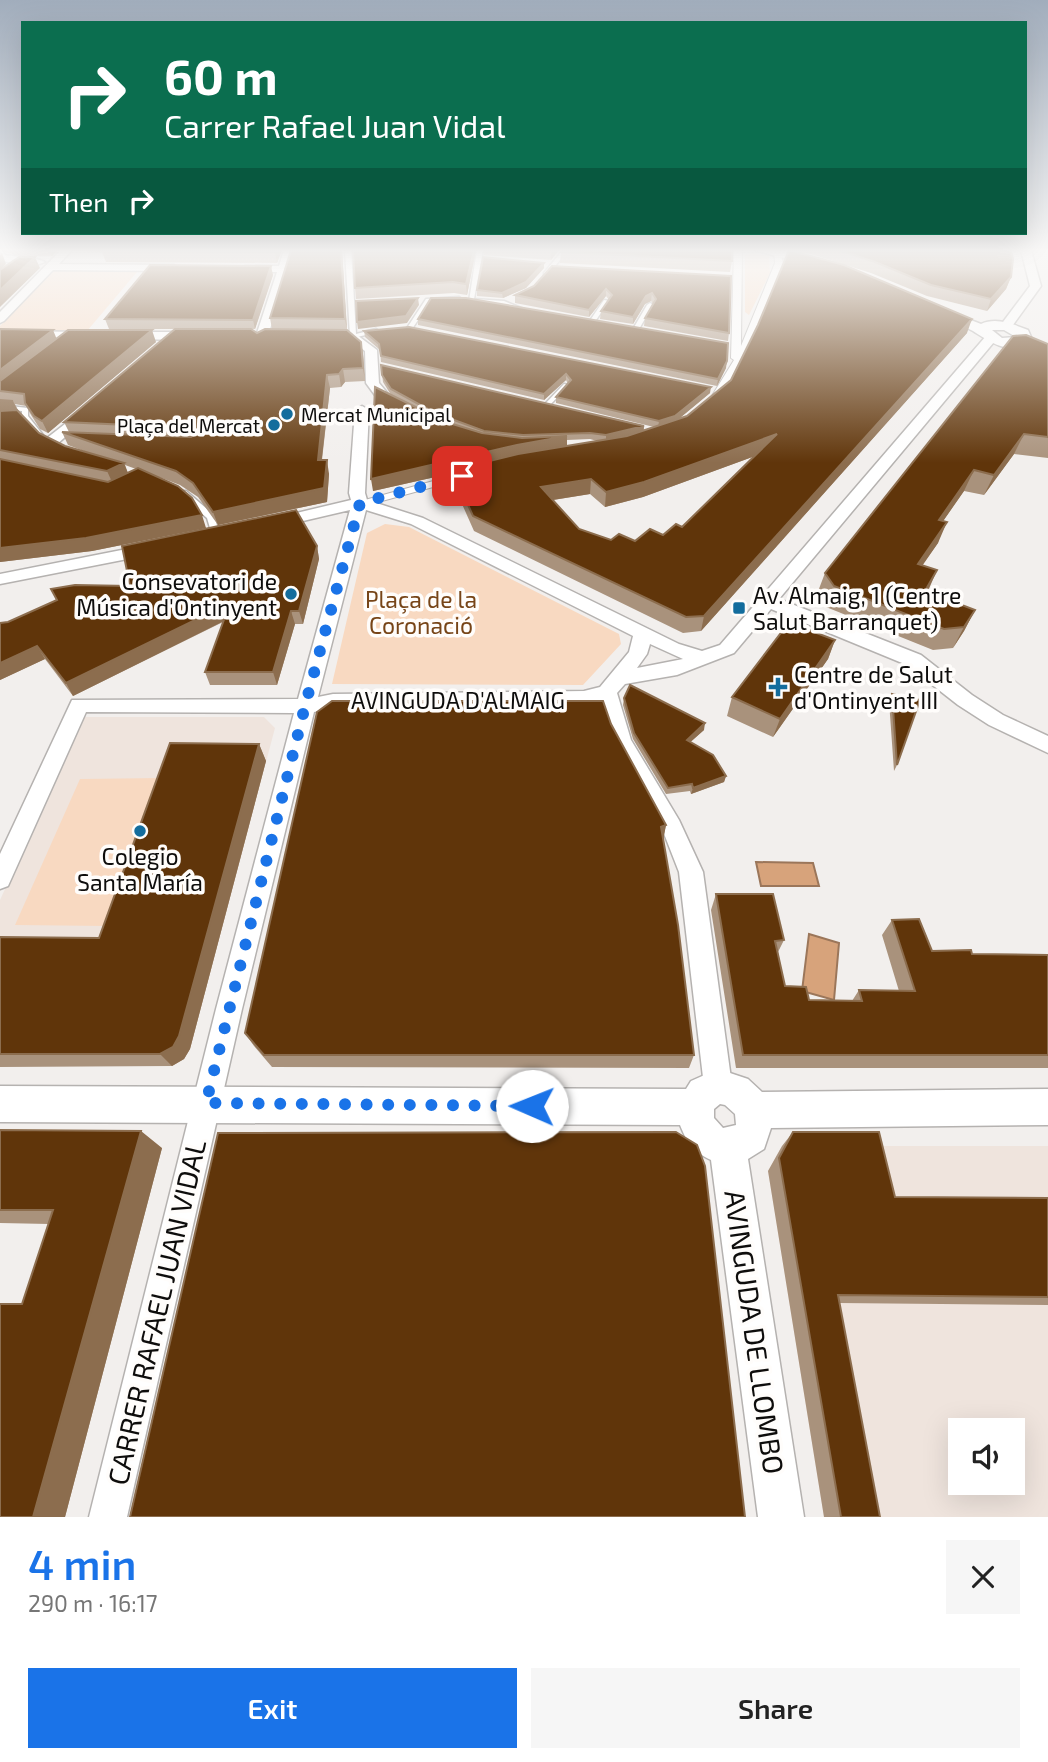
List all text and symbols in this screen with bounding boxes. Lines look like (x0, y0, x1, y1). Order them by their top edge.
text: 60 m (164, 46, 278, 105)
icon: right (49, 49, 140, 140)
text: Carrer Rafael Juan Vidal (164, 106, 505, 144)
icon: right (122, 182, 160, 220)
text: Then (49, 186, 108, 217)
place label: Mercat Municipal (301, 403, 451, 426)
marker: Mercat Municipal (279, 406, 295, 422)
place label: Plaça del Mercat (117, 414, 260, 438)
marker: Plaça del Mercat (266, 417, 282, 433)
pin (432, 446, 492, 506)
icon: arrive (443, 457, 481, 495)
place label: Consevatori de Música d'Ontinyent (76, 567, 277, 621)
place label: Av. Almaig, 1 (Centre Salut Barranquet) (753, 581, 961, 635)
park label: Plaça de la Coronació (365, 585, 477, 639)
marker: Consevatori de Música d'Ontinyent (283, 586, 299, 602)
marker: Av. Almaig, 1 (Centre Salut Barranquet) (731, 600, 747, 616)
place label: Centre de Salut d'Ontinyent III (794, 660, 953, 714)
marker: Centre de Salut d'Ontinyent III (768, 677, 788, 697)
street label: AVINGUDA D'ALMAIG (351, 686, 565, 714)
marker: Colegio Santa María (132, 823, 148, 839)
place label: Colegio Santa María (77, 842, 203, 896)
position arrow (495, 1069, 569, 1143)
street label: CARRER RAFAEL JUAN VIDAL (100, 1136, 212, 1488)
street label: AVINGUDA DE LLOMBO (718, 1188, 792, 1476)
map controls (948, 1418, 1025, 1495)
button: sound (948, 1418, 1025, 1495)
text: 4 min (28, 1538, 137, 1588)
button: close (946, 1540, 1020, 1614)
text: 290 m · 16:17 (28, 1589, 158, 1617)
button: Exit (28, 1668, 517, 1748)
button: Share (531, 1668, 1020, 1748)

